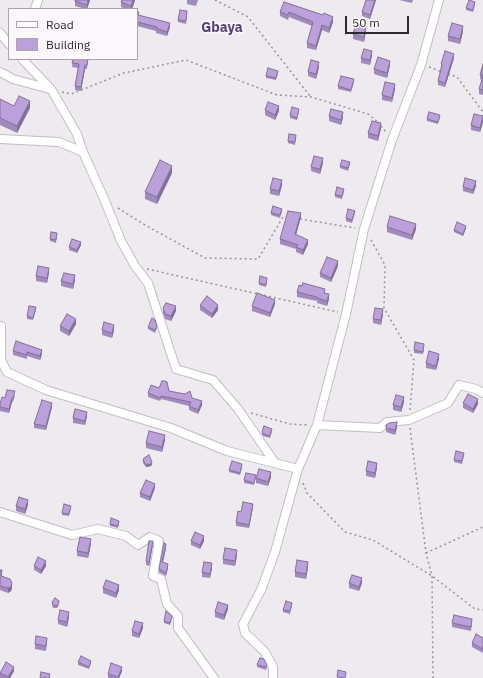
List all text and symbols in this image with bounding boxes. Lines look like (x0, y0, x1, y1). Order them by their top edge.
legend (8, 8, 138, 60)
scale bar (347, 8, 411, 34)
text: 50 m (352, 15, 380, 30)
text: Road (46, 17, 74, 32)
district label: Gbaya (201, 20, 243, 36)
text: Building (46, 37, 90, 52)

